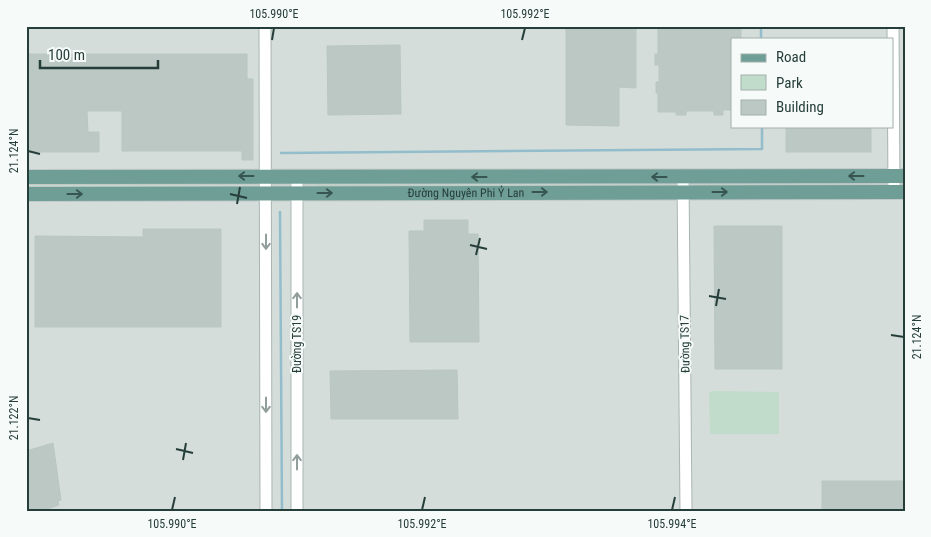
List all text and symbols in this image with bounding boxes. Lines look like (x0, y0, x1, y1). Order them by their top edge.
text: 105.990°E (249, 7, 299, 21)
text: 105.992°E (500, 7, 550, 21)
scale bar (40, 38, 158, 70)
legend (731, 38, 894, 128)
text: 100 m (48, 46, 85, 64)
text: Road (776, 48, 806, 66)
text: Park (776, 74, 803, 92)
text: Building (776, 98, 824, 116)
text: 21.124°N (7, 129, 21, 173)
one-way arrow (238, 171, 254, 181)
one-way arrow (848, 171, 864, 181)
one-way arrow (471, 172, 487, 182)
one-way arrow (651, 172, 667, 182)
street label: Đường Nguyên Phi Ỷ Lan (408, 184, 525, 200)
one-way arrow (532, 187, 548, 197)
one-way arrow (712, 187, 728, 197)
one-way arrow (316, 188, 333, 198)
one-way arrow (66, 189, 83, 199)
one-way arrow (261, 234, 271, 250)
one-way arrow (292, 292, 302, 308)
street label: Đường TS19 (290, 315, 304, 373)
street label: Đường TS17 (677, 315, 693, 373)
text: 21.124°N (910, 315, 924, 359)
text: 21.122°N (7, 396, 21, 440)
one-way arrow (261, 396, 271, 413)
one-way arrow (292, 454, 302, 470)
text: 105.990°E (147, 517, 197, 531)
text: 105.992°E (397, 517, 447, 531)
text: 105.994°E (647, 517, 697, 531)

